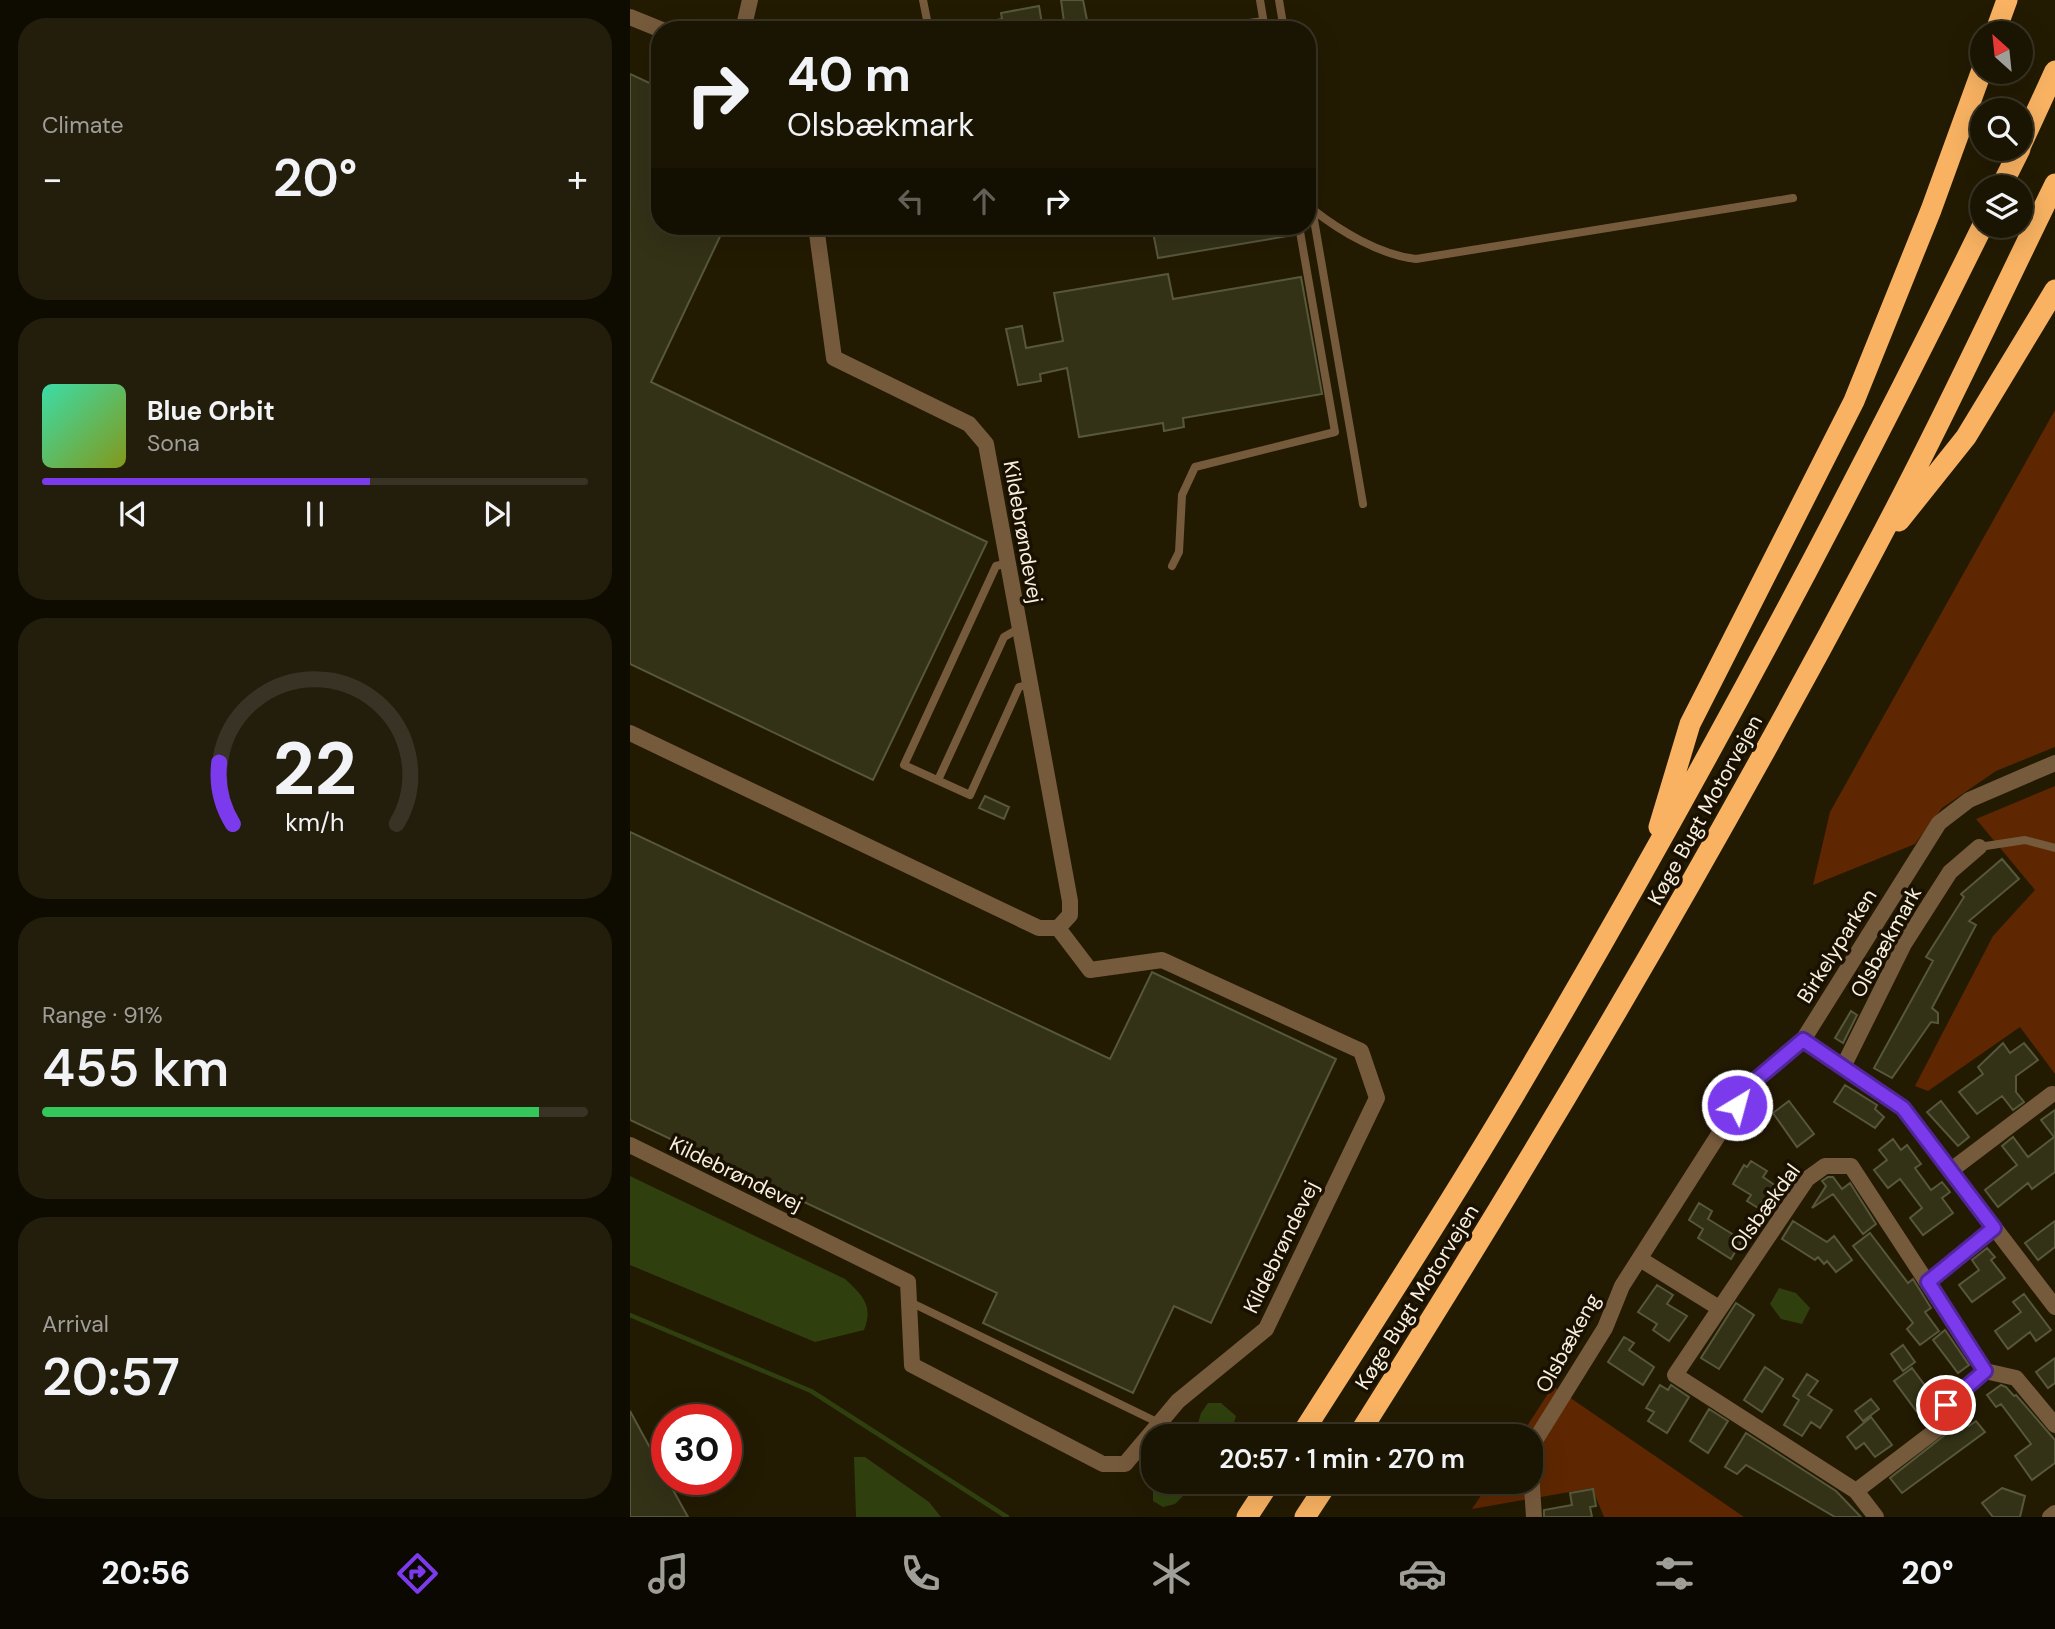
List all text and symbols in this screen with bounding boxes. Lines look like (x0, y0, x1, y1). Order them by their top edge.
north arrow (1970, 21, 2034, 84)
map controls (1970, 21, 2033, 238)
text: 40 m (787, 42, 911, 106)
icon: right (672, 49, 763, 140)
button: search (1970, 98, 2033, 161)
text: Olsbækmark (787, 104, 974, 146)
text: Climate (42, 110, 124, 140)
text: 20° (273, 144, 357, 212)
text: − (42, 154, 63, 204)
text: + (567, 154, 588, 204)
button: layers (1970, 175, 2033, 238)
icon: left (892, 182, 930, 220)
icon: ahead (965, 182, 1003, 220)
icon: right (1038, 182, 1076, 220)
text: Blue Orbit (147, 394, 275, 428)
text: Sona (147, 428, 200, 458)
street label: Kildebrøndevej (997, 458, 1049, 606)
icon: previous (114, 495, 152, 533)
icon: pause (296, 495, 334, 533)
icon: next (478, 495, 516, 533)
street label: Køge Bugt Motorvejen (1641, 710, 1769, 910)
text: 22 (273, 723, 357, 818)
text: km/h (285, 806, 345, 839)
street label: Olsbækmark (1844, 881, 1928, 1003)
street label: Birkelyparken (1791, 884, 1883, 1008)
text: Range · 91% (42, 1000, 163, 1030)
text: 455 km (42, 1034, 229, 1102)
position arrow (1700, 1068, 1774, 1142)
street label: Kildebrøndevej (665, 1130, 807, 1218)
street label: Olsbækdal (1723, 1158, 1807, 1258)
street label: Kildebrøndevej (1237, 1176, 1325, 1318)
street label: Køge Bugt Motorvejen (1349, 1199, 1485, 1395)
street label: Olsbækeng (1529, 1288, 1607, 1398)
text: Arrival (42, 1309, 109, 1339)
text: 20:57 (42, 1343, 180, 1411)
pin (1916, 1375, 1976, 1435)
icon: arrive (1927, 1386, 1965, 1424)
speed limit sign: 30 (651, 1404, 742, 1495)
text: 20:57 · 1 min · 270 m (1219, 1442, 1465, 1476)
icon: directions (393, 1549, 442, 1598)
icon: music (644, 1549, 693, 1598)
icon: phone (896, 1549, 945, 1598)
icon: climate (1147, 1549, 1196, 1598)
icon: car (1398, 1549, 1447, 1598)
icon: filters (1650, 1549, 1699, 1598)
text: 20:56 (101, 1552, 190, 1594)
text: 20° (1901, 1552, 1954, 1594)

